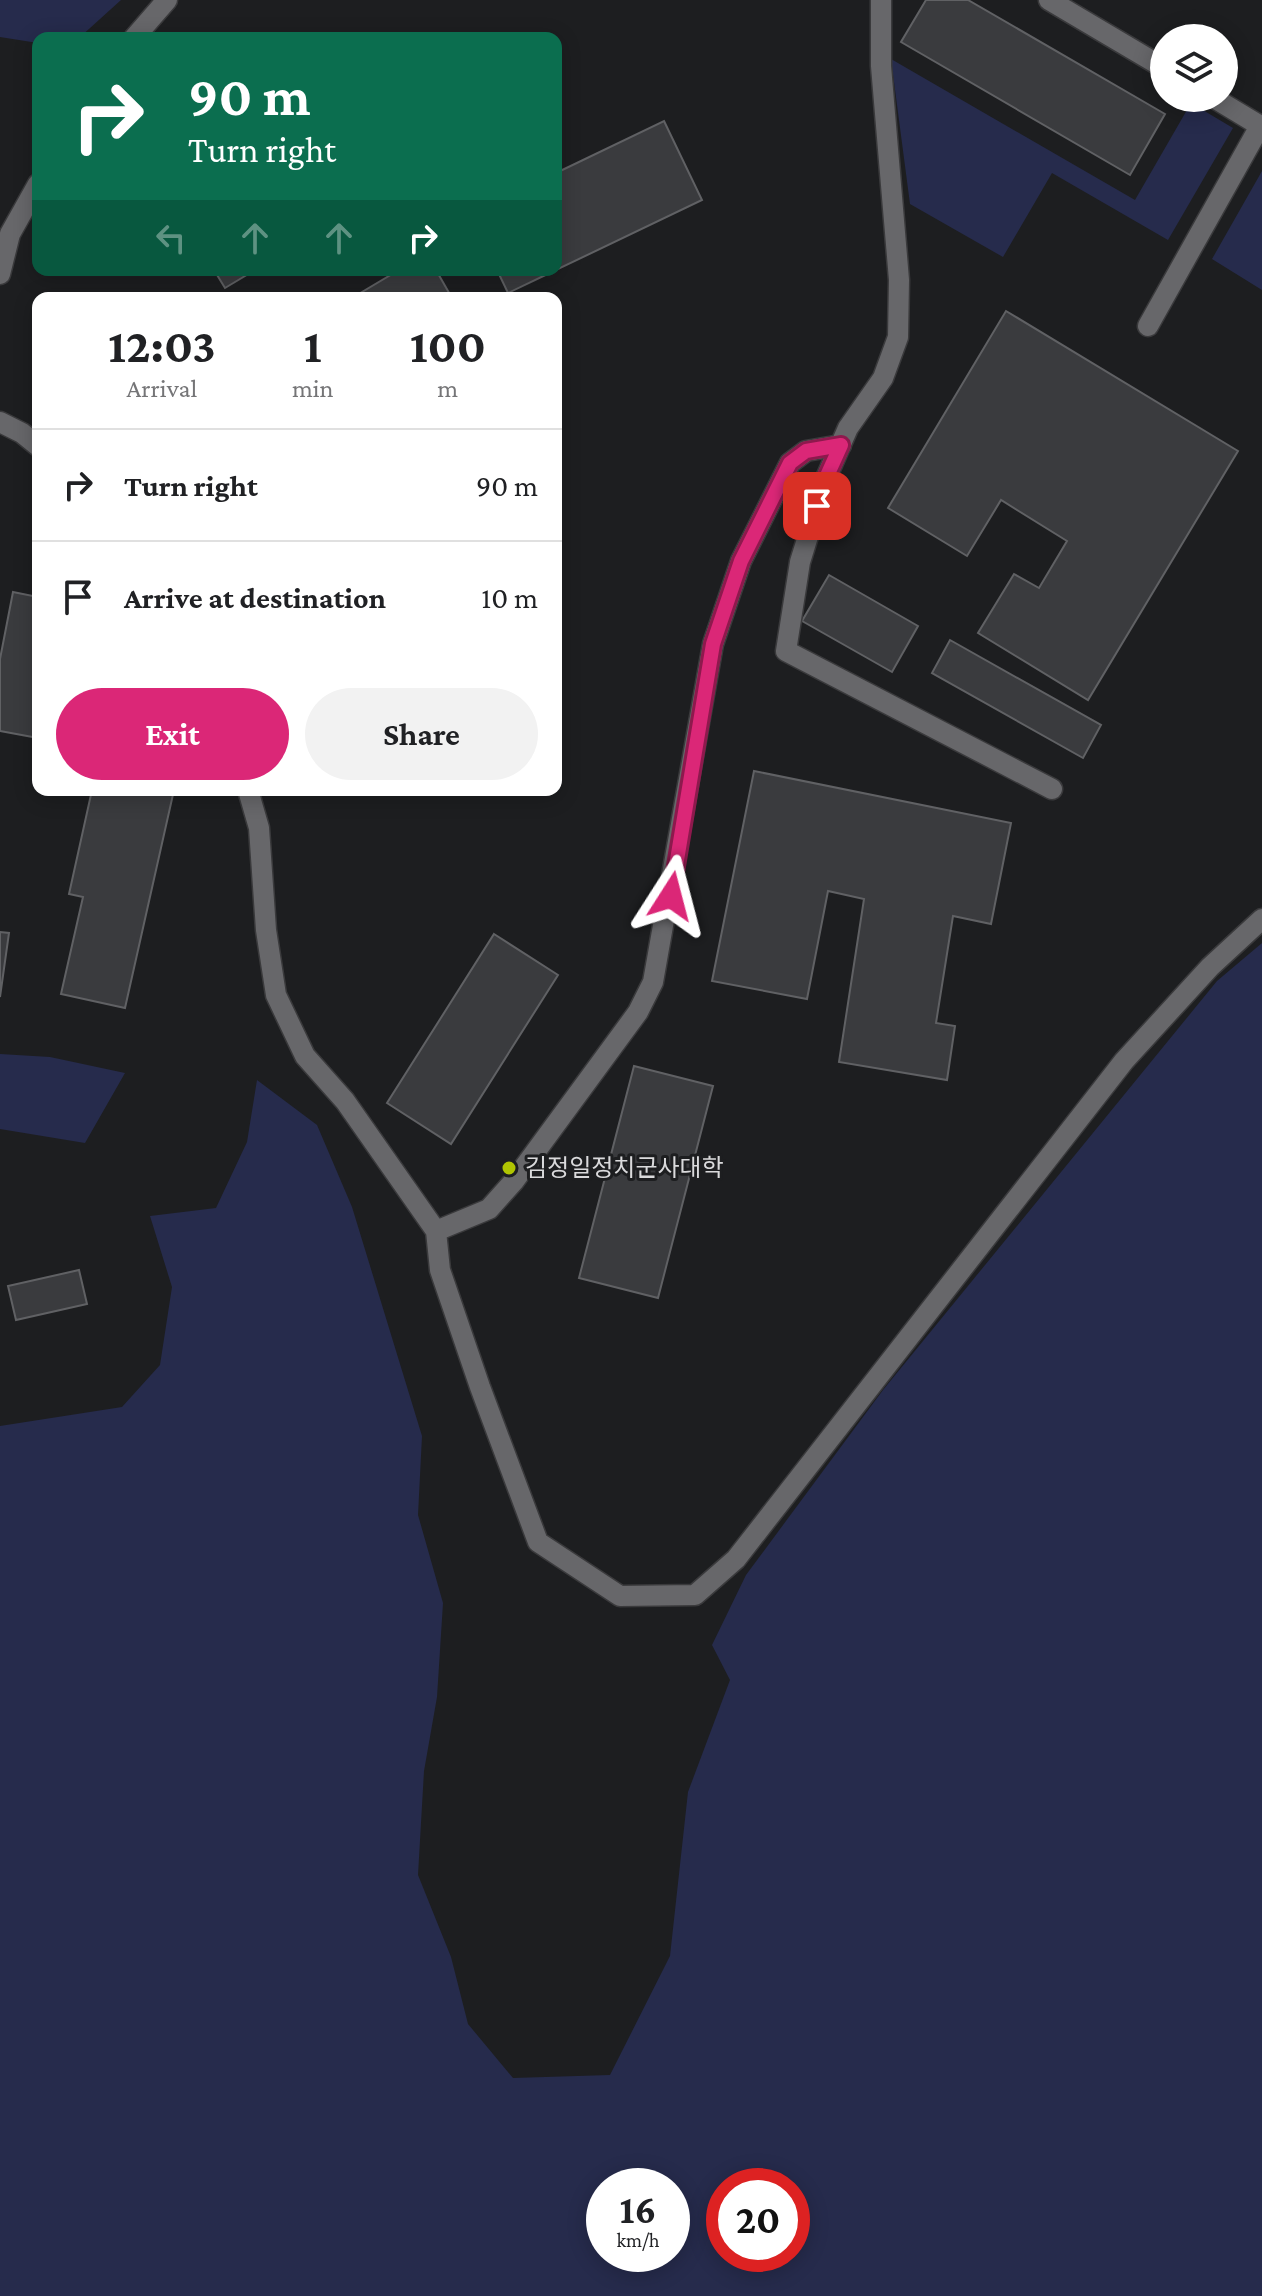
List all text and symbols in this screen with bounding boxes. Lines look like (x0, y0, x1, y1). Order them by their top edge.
map controls (1150, 24, 1238, 112)
button: layers (1150, 24, 1238, 112)
icon: right (56, 64, 160, 168)
text: 90 m (188, 65, 311, 127)
text: Turn right (188, 130, 336, 170)
icon: left (149, 216, 193, 260)
icon: ahead (233, 216, 277, 260)
icon: ahead (317, 216, 361, 260)
icon: right (401, 216, 445, 260)
text: 12:03 (108, 319, 216, 372)
text: 1 (304, 319, 322, 372)
text: 100 (410, 319, 486, 372)
text: Arrival (127, 374, 197, 403)
text: min (292, 374, 334, 403)
text: m (437, 374, 458, 403)
icon: right (56, 463, 100, 507)
text: Turn right (124, 469, 258, 502)
text: 90 m (476, 469, 538, 502)
pin (783, 472, 851, 540)
icon: arrive (795, 484, 839, 528)
icon: arrive (56, 575, 100, 619)
text: Arrive at destination (124, 581, 386, 614)
text: 10 m (481, 581, 538, 614)
button: Exit (56, 688, 289, 780)
button: Share (305, 688, 538, 780)
position arrow (629, 854, 713, 938)
place label: 김정일정치군사대학 (525, 1154, 724, 1181)
marker: 김정일정치군사대학 (500, 1159, 518, 1177)
speed limit sign: 20 (706, 2168, 810, 2272)
text: 16 (620, 2187, 656, 2232)
text: km/h (616, 2229, 660, 2251)

